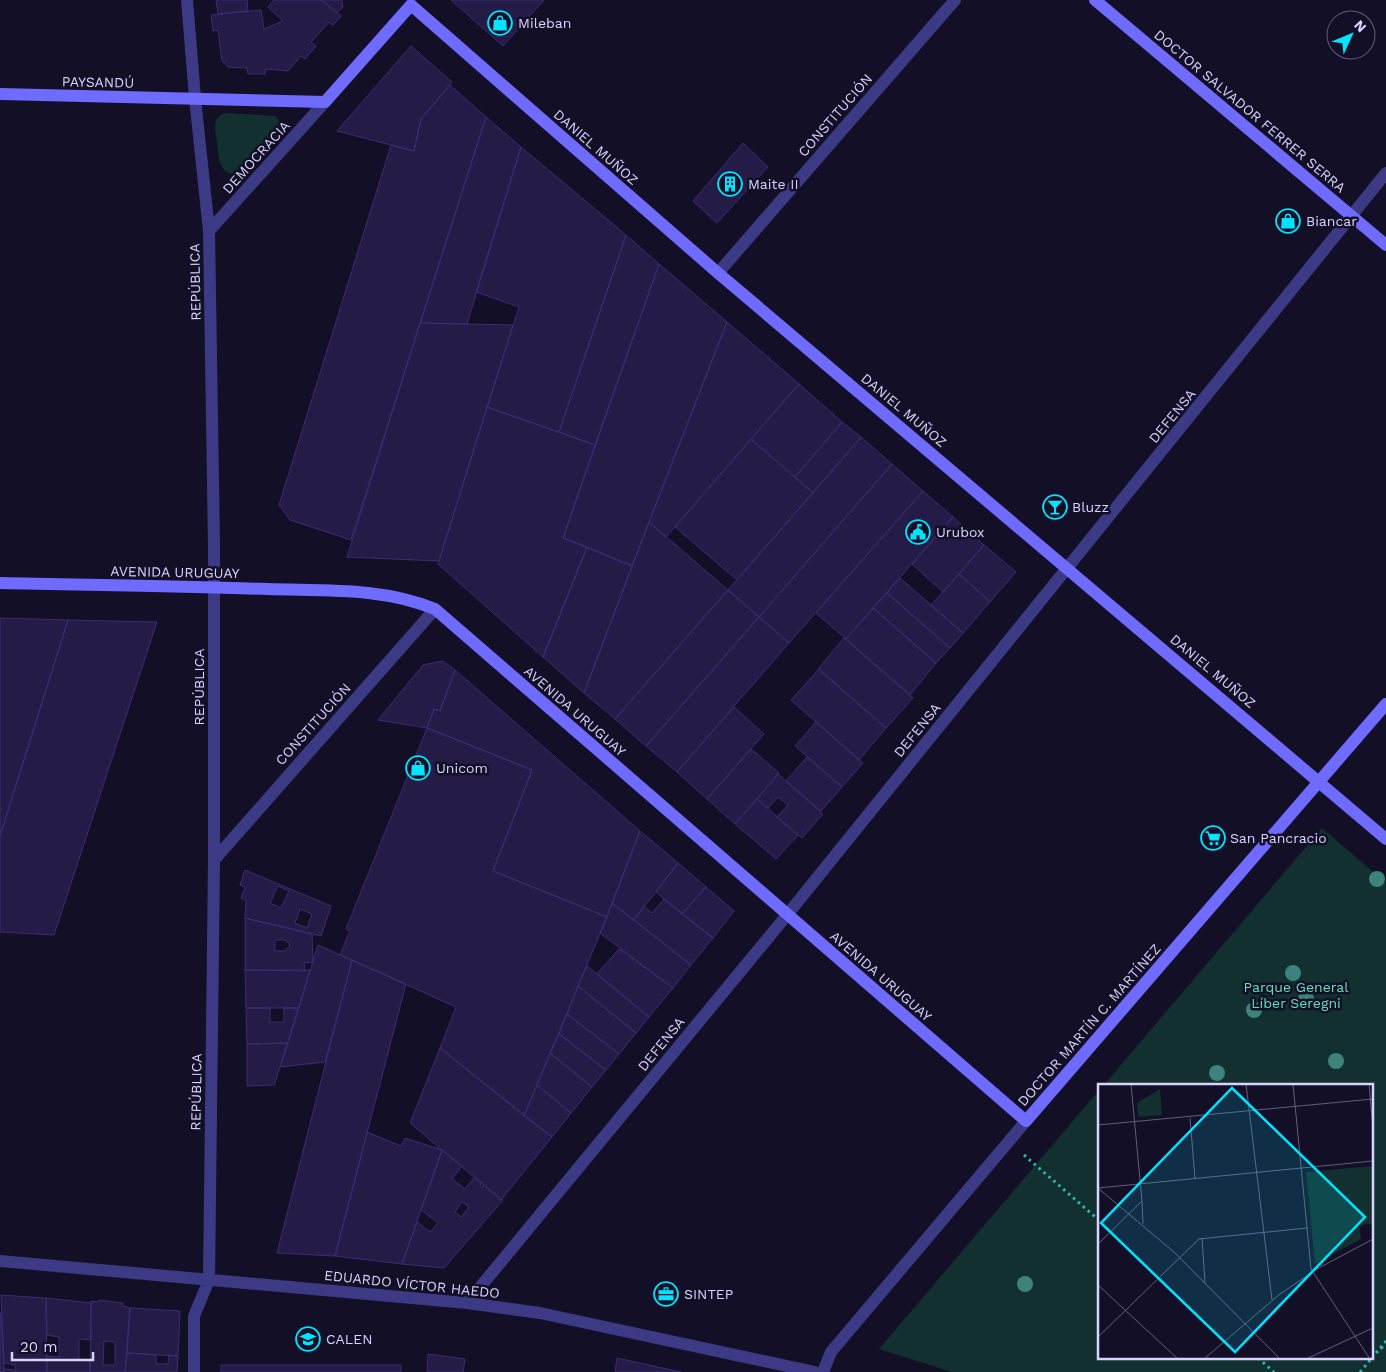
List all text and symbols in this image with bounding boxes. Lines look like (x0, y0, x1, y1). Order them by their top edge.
shop icon: Mileban (487, 10, 513, 36)
north arrow (1326, 10, 1376, 60)
place label: Mileban (518, 15, 571, 31)
text: N (1351, 17, 1370, 35)
street label: DOCTOR SALVADOR FERRER SERRA (1151, 26, 1349, 196)
street label: CONSTITUCIÓN (795, 70, 875, 160)
street label: PAYSANDÚ (62, 73, 134, 91)
street label: DANIEL MUÑOZ (551, 106, 642, 188)
street label: DEMOCRACIA (219, 117, 293, 197)
building icon: Maite II (717, 171, 743, 197)
place label: Maite II (748, 176, 799, 192)
shop icon: Biancar (1275, 208, 1301, 234)
place label: Biancar (1306, 213, 1357, 229)
street label: REPÚBLICA (186, 243, 204, 321)
street label: DANIEL MUÑOZ (858, 370, 950, 450)
street label: DEFENSA (1145, 386, 1199, 446)
bar icon: Bluzz (1042, 494, 1068, 520)
place label: Bluzz (1072, 499, 1109, 515)
public building icon: Urubox (905, 519, 931, 545)
place label: Urubox (936, 524, 985, 540)
street label: AVENIDA URUGUAY (110, 563, 240, 581)
street label: DANIEL MUÑOZ (1167, 631, 1259, 711)
street label: REPÚBLICA (191, 648, 207, 726)
street label: AVENIDA URUGUAY (521, 663, 629, 759)
street label: CONSTITUCIÓN (272, 680, 354, 768)
street label: DEFENSA (890, 700, 944, 760)
shop icon: Unicom (405, 755, 431, 781)
place label: Unicom (436, 760, 488, 776)
supermarket icon: San Pancracio (1200, 825, 1226, 851)
place label: San Pancracio (1230, 830, 1327, 846)
street label: AVENIDA URUGUAY (827, 928, 935, 1024)
street label: DOCTOR MARTÍN C. MARTÍNEZ (1014, 941, 1164, 1109)
park label: Parque General Líber Seregni (1244, 979, 1349, 1011)
street label: DEFENSA (634, 1014, 688, 1074)
street label: REPÚBLICA (187, 1053, 205, 1131)
inset map (1098, 1084, 1374, 1360)
street label: EDUARDO VÍCTOR HAEDO (323, 1267, 501, 1301)
office icon: SINTEP (653, 1281, 679, 1307)
place label: SINTEP (684, 1286, 733, 1302)
school or university icon: CALEN (295, 1326, 321, 1352)
scale bar (12, 1330, 94, 1362)
place label: CALEN (326, 1331, 372, 1347)
text: 20 m (20, 1338, 58, 1356)

